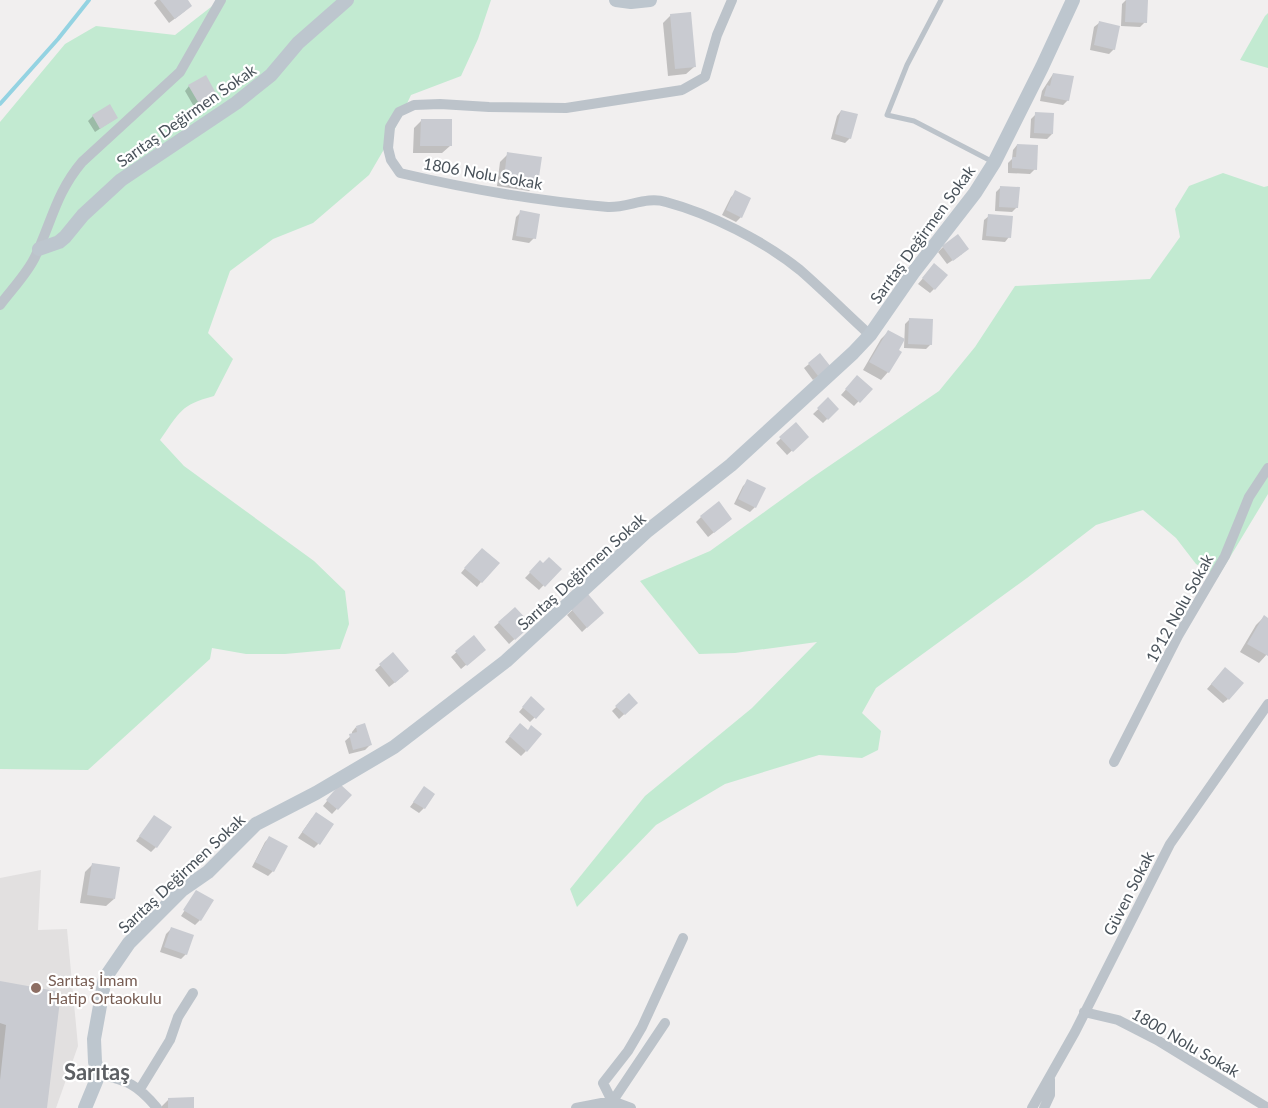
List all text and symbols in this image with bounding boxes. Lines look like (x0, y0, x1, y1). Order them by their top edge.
street label: Sarıtaş Değirmen Sokak (113, 59, 260, 170)
street label: 1806 Nolu Sokak (422, 153, 545, 193)
street label: Sarıtaş Değirmen Sokak (866, 161, 979, 307)
street label: Sarıtaş Değirmen Sokak (513, 508, 650, 634)
street label: 1912 Nolu Sokak (1141, 550, 1217, 666)
street label: Sarıtaş Değirmen Sokak (114, 809, 249, 937)
street label: Güven Sokak (1099, 847, 1158, 938)
place label: Sarıtaş İmam Hatip Ortaokulu (48, 970, 162, 1007)
marker: Sarıtaş İmam Hatip Ortaokulu (29, 981, 43, 995)
street label: 1800 Nolu Sokak (1129, 1004, 1244, 1081)
district label: Sarıtaş (64, 1058, 130, 1085)

